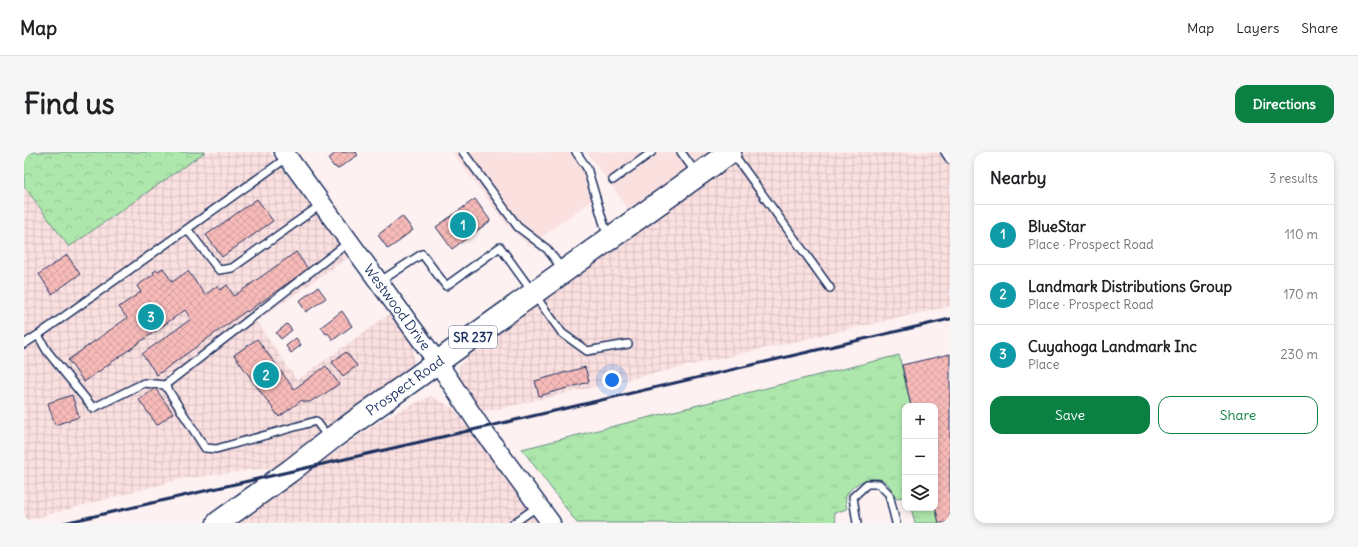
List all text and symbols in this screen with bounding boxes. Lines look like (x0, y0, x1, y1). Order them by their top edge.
text: Map (20, 16, 57, 40)
text: Map (1187, 19, 1214, 37)
text: Layers (1236, 19, 1279, 37)
text: Share (1301, 19, 1338, 37)
button: Directions (1235, 85, 1334, 123)
text: Find us (24, 86, 115, 122)
text: Nearby (990, 167, 1046, 189)
text: 3 results (1269, 170, 1318, 187)
pin: 1 (450, 210, 476, 240)
text: BlueStar (1028, 217, 1086, 236)
text: 1 (1000, 226, 1006, 243)
text: 110 m (1285, 226, 1318, 243)
text: Place · Prospect Road (1028, 236, 1154, 253)
street label: Westwood Drive (360, 260, 435, 354)
text: Landmark Distributions Group (1028, 277, 1232, 296)
text: 2 (999, 286, 1007, 303)
text: 170 m (1283, 286, 1318, 303)
text: Place · Prospect Road (1028, 296, 1154, 313)
pin: 3 (138, 302, 164, 332)
road number: SR 237 (449, 326, 497, 348)
text: Cuyahoga Landmark Inc (1028, 337, 1197, 356)
text: 3 (999, 346, 1007, 363)
text: 230 m (1280, 346, 1318, 363)
street label: Prospect Road (362, 352, 447, 420)
text: Place (1028, 356, 1059, 373)
pin: 2 (253, 360, 279, 390)
your location (602, 370, 622, 390)
button: Save (990, 396, 1150, 434)
button: Share (1158, 396, 1318, 434)
map controls (902, 403, 938, 511)
button: + (902, 403, 938, 439)
button: − (902, 439, 938, 475)
button: layers (902, 475, 938, 511)

